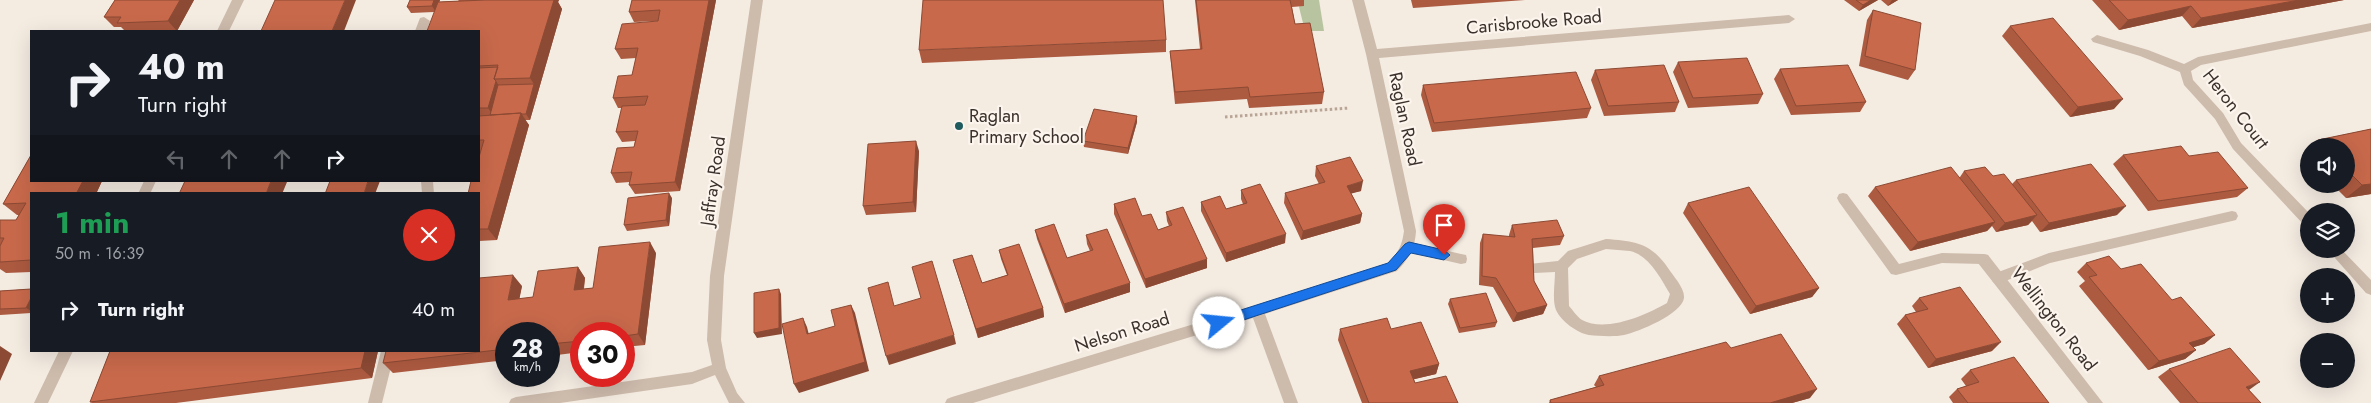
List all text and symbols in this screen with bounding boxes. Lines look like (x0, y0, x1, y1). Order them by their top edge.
street label: Carisbrooke Road (1465, 3, 1603, 41)
text: 40 m (138, 42, 225, 92)
icon: right (55, 50, 120, 115)
street label: Heron Court (2197, 64, 2276, 155)
street label: Raglan Road (1382, 70, 1428, 168)
text: Turn right (138, 88, 226, 120)
place label: Raglan Primary School (969, 103, 1084, 150)
marker: Raglan Primary School (953, 120, 965, 132)
street label: Jaffray Road (694, 135, 732, 229)
map controls (2300, 138, 2355, 388)
button: sound (2300, 138, 2355, 193)
icon: left (162, 145, 190, 173)
icon: ahead (215, 145, 243, 173)
icon: ahead (268, 145, 296, 173)
icon: right (321, 145, 349, 173)
text: 1 min (55, 201, 129, 244)
button: layers (2300, 203, 2355, 258)
pin (1423, 204, 1465, 255)
button: close (403, 209, 455, 261)
icon: arrive (1430, 211, 1458, 239)
text: 50 m · 16:39 (55, 242, 144, 265)
street label: Wellington Road (2005, 261, 2103, 377)
button: + (2300, 268, 2355, 323)
icon: right (55, 296, 83, 324)
text: Turn right (98, 296, 184, 323)
text: 40 m (412, 296, 455, 323)
position arrow (1192, 296, 1244, 348)
street label: Nelson Road (1071, 305, 1173, 359)
speed limit sign: 30 (570, 322, 635, 387)
text: 28 (511, 330, 544, 366)
button: − (2300, 333, 2355, 388)
text: km/h (514, 358, 541, 376)

